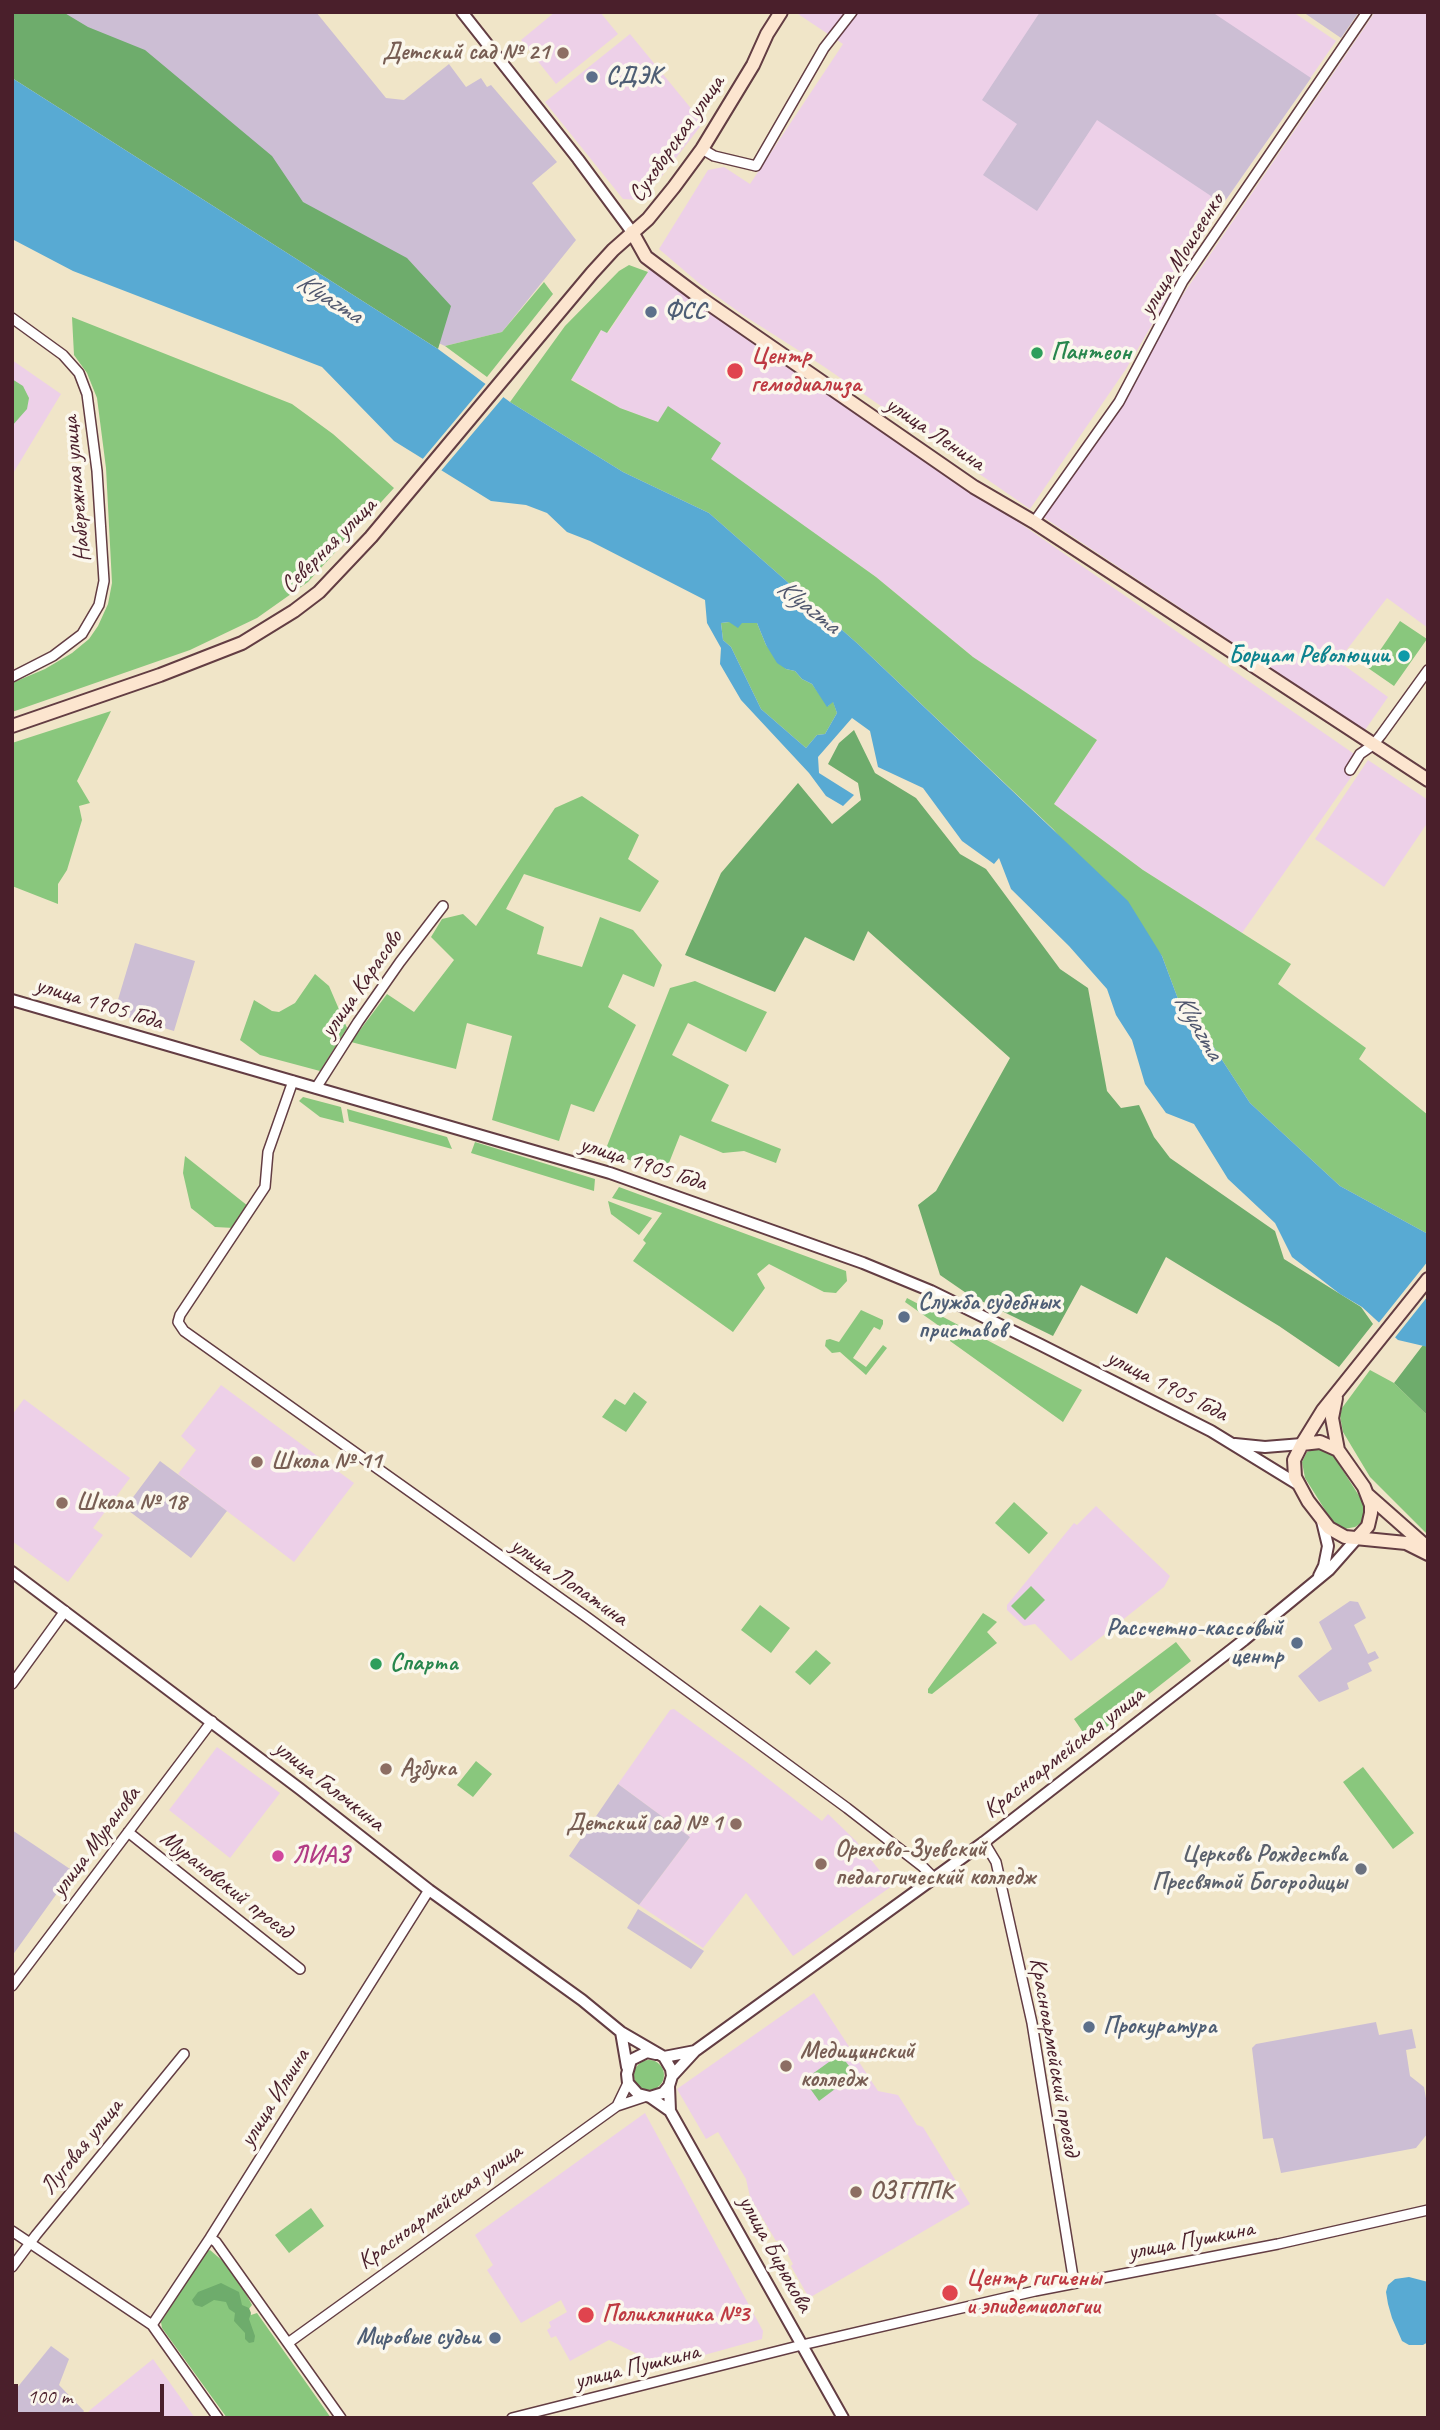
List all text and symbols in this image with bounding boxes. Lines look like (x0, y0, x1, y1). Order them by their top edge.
place label: Детский сад № 21 (382, 39, 549, 67)
marker: Детский сад № 21 (555, 45, 571, 61)
place label: СДЭК (606, 63, 661, 91)
marker: СДЭК (584, 69, 600, 85)
street label: Сухоборская улица (623, 70, 731, 208)
street label: улица Моисеенко (1133, 188, 1231, 322)
water label: Klyazma (291, 267, 367, 331)
place label: ФСС (665, 298, 706, 326)
marker: ФСС (643, 304, 659, 320)
place label: Пантеон (1051, 339, 1131, 367)
place label: Центр гемодиализа (751, 343, 861, 399)
marker: Пантеон (1029, 345, 1045, 361)
marker: Центр гемодиализа (725, 361, 745, 381)
street label: улица Ленина (880, 390, 990, 478)
street label: Набережная улица (56, 415, 98, 563)
street label: Северная улица (275, 492, 383, 600)
water label: Klyazma (770, 573, 846, 641)
place label: Борцам Революции (1228, 642, 1390, 670)
marker: Борцам Революции (1396, 648, 1412, 664)
street label: улица Карасово (314, 925, 410, 1043)
street label: улица 1905 Года (32, 971, 166, 1037)
water label: Klyazma (1167, 988, 1229, 1066)
street label: улица 1905 Года (576, 1130, 710, 1198)
place label: Служба судебных приставов (918, 1289, 1059, 1345)
marker: Служба судебных приставов (896, 1309, 912, 1325)
street label: улица 1905 Года (1102, 1343, 1232, 1429)
place label: Школа № 11 (271, 1448, 381, 1476)
marker: Школа № 11 (249, 1454, 265, 1470)
place label: Школа № 18 (76, 1489, 186, 1517)
marker: Школа № 18 (54, 1495, 70, 1511)
street label: улица Лопатина (505, 1531, 633, 1633)
place label: Рассчетно-кассовый центр (1106, 1615, 1283, 1671)
marker: Рассчетно-кассовый центр (1289, 1635, 1305, 1651)
place label: Спарта (390, 1650, 458, 1678)
marker: Спарта (368, 1656, 384, 1672)
street label: Красноармейская улица (978, 1681, 1150, 1825)
street label: улица Галочкина (268, 1734, 390, 1838)
place label: Азбука (400, 1755, 456, 1783)
marker: Азбука (378, 1761, 394, 1777)
street label: улица Муранова (45, 1781, 147, 1903)
place label: Детский сад № 1 (566, 1810, 722, 1838)
marker: Детский сад № 1 (728, 1816, 744, 1832)
street label: Мурановский проезд (154, 1824, 298, 1946)
place label: Орехово-Зуевский педагогический колледж (835, 1836, 1035, 1892)
place label: Церковь Рождества Пресвятой Богородицы (1152, 1841, 1347, 1897)
place label: ЛИАЗ (292, 1842, 349, 1870)
marker: ЛИАЗ (270, 1848, 286, 1864)
marker: Орехово-Зуевский педагогический колледж (813, 1856, 829, 1872)
marker: Церковь Рождества Пресвятой Богородицы (1353, 1861, 1369, 1877)
street label: Красноармейский проезд (1022, 1955, 1086, 2159)
place label: Прокуратура (1103, 2013, 1216, 2041)
marker: Прокуратура (1081, 2019, 1097, 2035)
place label: Медицинский колледж (800, 2038, 914, 2094)
street label: улица Ильина (234, 2044, 316, 2152)
marker: Медицинский колледж (778, 2058, 794, 2074)
street label: Луговая улица (35, 2093, 129, 2201)
street label: Красноармейская улица (352, 2138, 528, 2276)
place label: ОЗГППК (870, 2178, 953, 2206)
marker: ОЗГППК (848, 2184, 864, 2200)
street label: улица Бирюкова (731, 2191, 819, 2317)
street label: улица Пушкина (1125, 2215, 1257, 2267)
place label: Центр гигиены и эпидемиологии (966, 2265, 1101, 2321)
marker: Центр гигиены и эпидемиологии (940, 2283, 960, 2303)
place label: Поликлиника №3 (602, 2301, 749, 2329)
marker: Поликлиника №3 (576, 2305, 596, 2325)
place label: Мировые судьи (356, 2324, 481, 2352)
marker: Мировые судьи (487, 2330, 503, 2346)
street label: улица Пушкина (571, 2338, 703, 2396)
scale bar (18, 2370, 168, 2414)
text: 100 m (27, 2383, 72, 2409)

